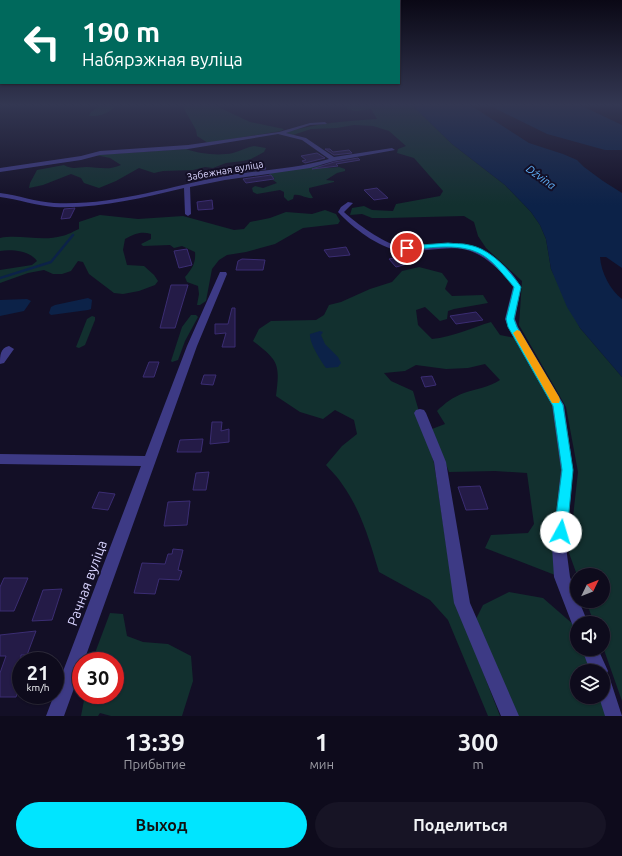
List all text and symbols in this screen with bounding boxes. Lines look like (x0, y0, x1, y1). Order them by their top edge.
icon: left (16, 16, 68, 68)
text: 190 m (82, 16, 160, 47)
text: Набярэжная вуліца (82, 49, 243, 69)
street label: Забежная вуліца (186, 158, 264, 183)
water label: Dźvina (524, 162, 558, 192)
pin (390, 231, 424, 265)
icon: arrive (396, 237, 418, 259)
position arrow (540, 511, 582, 553)
street label: Рачная вуліца (64, 538, 110, 628)
north arrow (570, 568, 610, 608)
map controls (570, 568, 610, 704)
button: sound (570, 616, 610, 656)
speed limit sign: 30 (72, 652, 124, 704)
text: 21 (27, 661, 49, 684)
button: layers (570, 664, 610, 704)
text: km/h (26, 682, 50, 693)
text: 13:39 (125, 729, 185, 756)
text: 1 (315, 729, 329, 756)
text: 300 (458, 729, 498, 756)
text: Прибытие (124, 757, 186, 771)
text: мин (309, 757, 334, 771)
text: m (472, 757, 484, 771)
button: Выход (16, 802, 307, 848)
button: Поделиться (315, 802, 606, 848)

